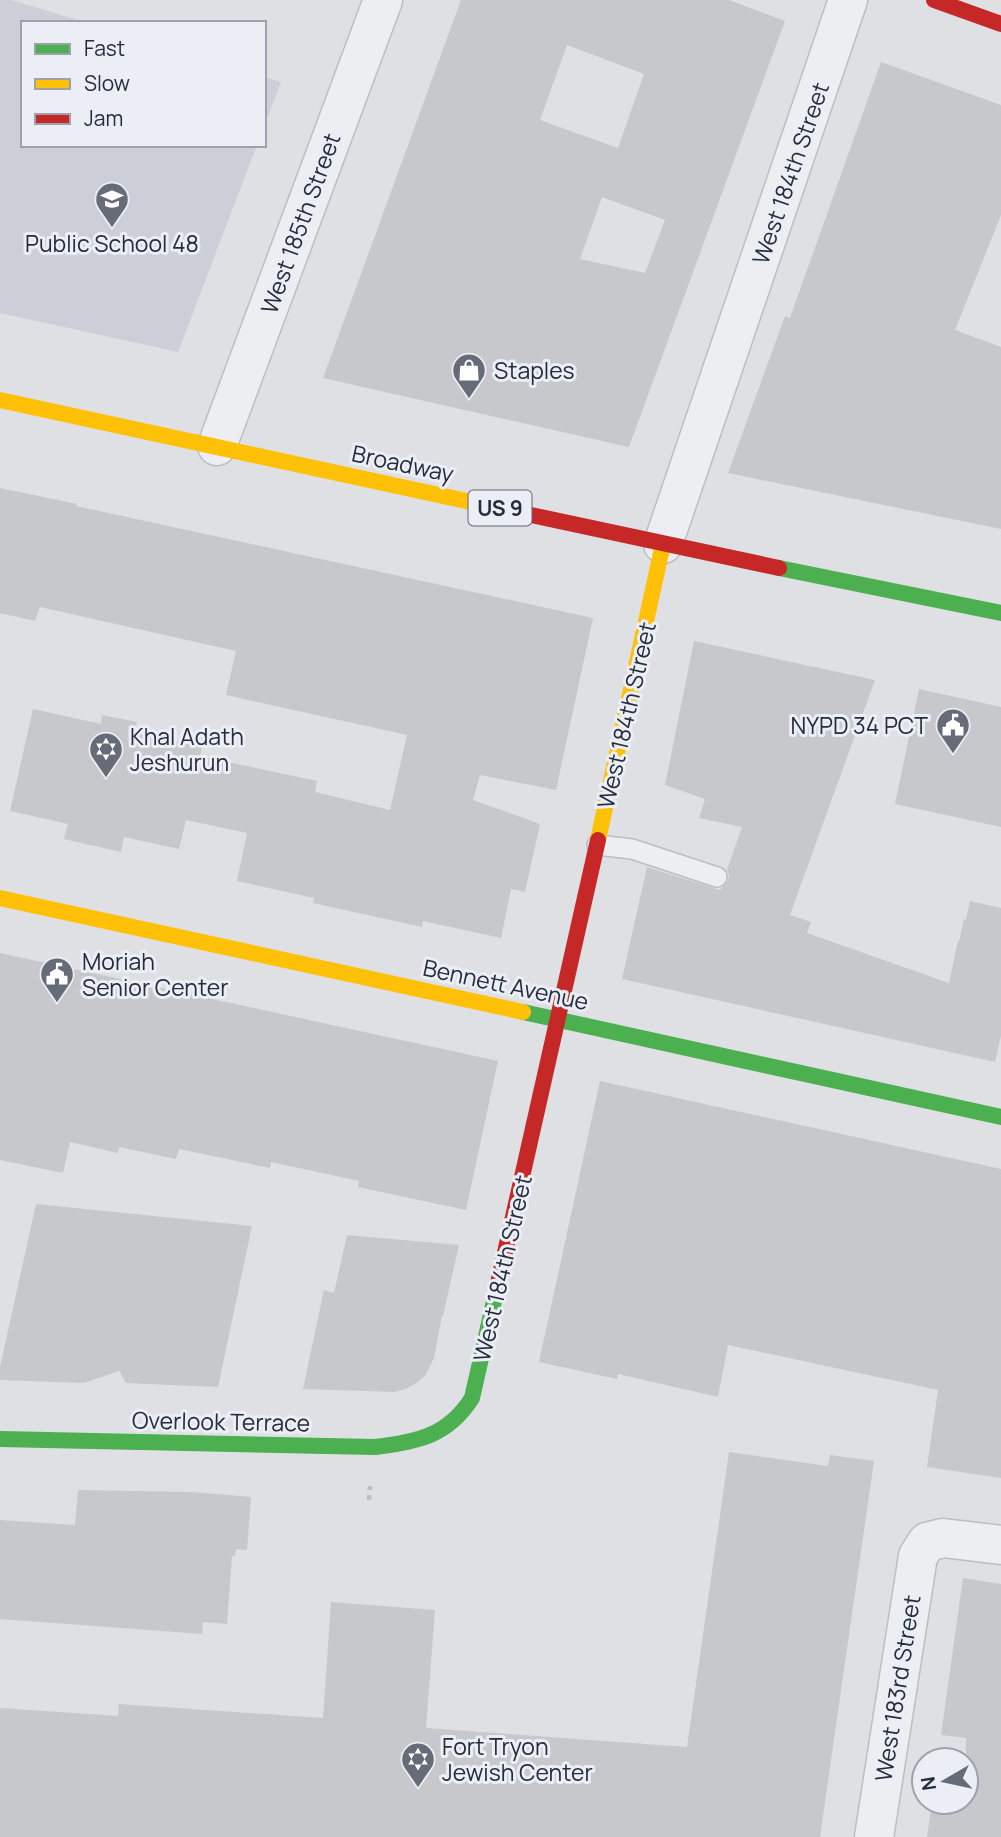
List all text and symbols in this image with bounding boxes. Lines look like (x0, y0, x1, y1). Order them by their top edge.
legend (21, 21, 266, 147)
text: Fast (84, 34, 125, 62)
text: Slow (84, 69, 130, 97)
street label: West 184th Street (744, 78, 836, 268)
text: Jam (84, 104, 123, 132)
street label: West 185th Street (252, 128, 348, 318)
school or university icon: Public School 48 (93, 180, 131, 229)
place label: Public School 48 (25, 227, 199, 259)
shop icon: Staples (450, 351, 488, 400)
place label: Staples (494, 354, 575, 386)
street label: Broadway (349, 437, 457, 489)
road number: US 9 (468, 490, 532, 526)
street label: West 184th Street (589, 619, 663, 811)
public building icon: NYPD 34 PCT (934, 706, 972, 755)
place label: NYPD 34 PCT (791, 709, 928, 741)
place label: Khal Adath Jeshurun (130, 720, 244, 778)
synagogue icon: Khal Adath Jeshurun (87, 730, 125, 779)
place label: Moriah Senior Center (82, 945, 229, 1003)
street label: Bennett Avenue (420, 951, 592, 1017)
public building icon: Moriah Senior Center (38, 955, 76, 1004)
street label: West 184th Street (465, 1172, 539, 1364)
street label: Overlook Terrace (132, 1403, 310, 1439)
street label: West 183rd Street (866, 1592, 928, 1784)
place label: Fort Tryon Jewish Center (442, 1730, 593, 1788)
synagogue icon: Fort Tryon Jewish Center (399, 1740, 437, 1789)
north arrow (910, 1746, 980, 1816)
text: N (914, 1775, 942, 1792)

